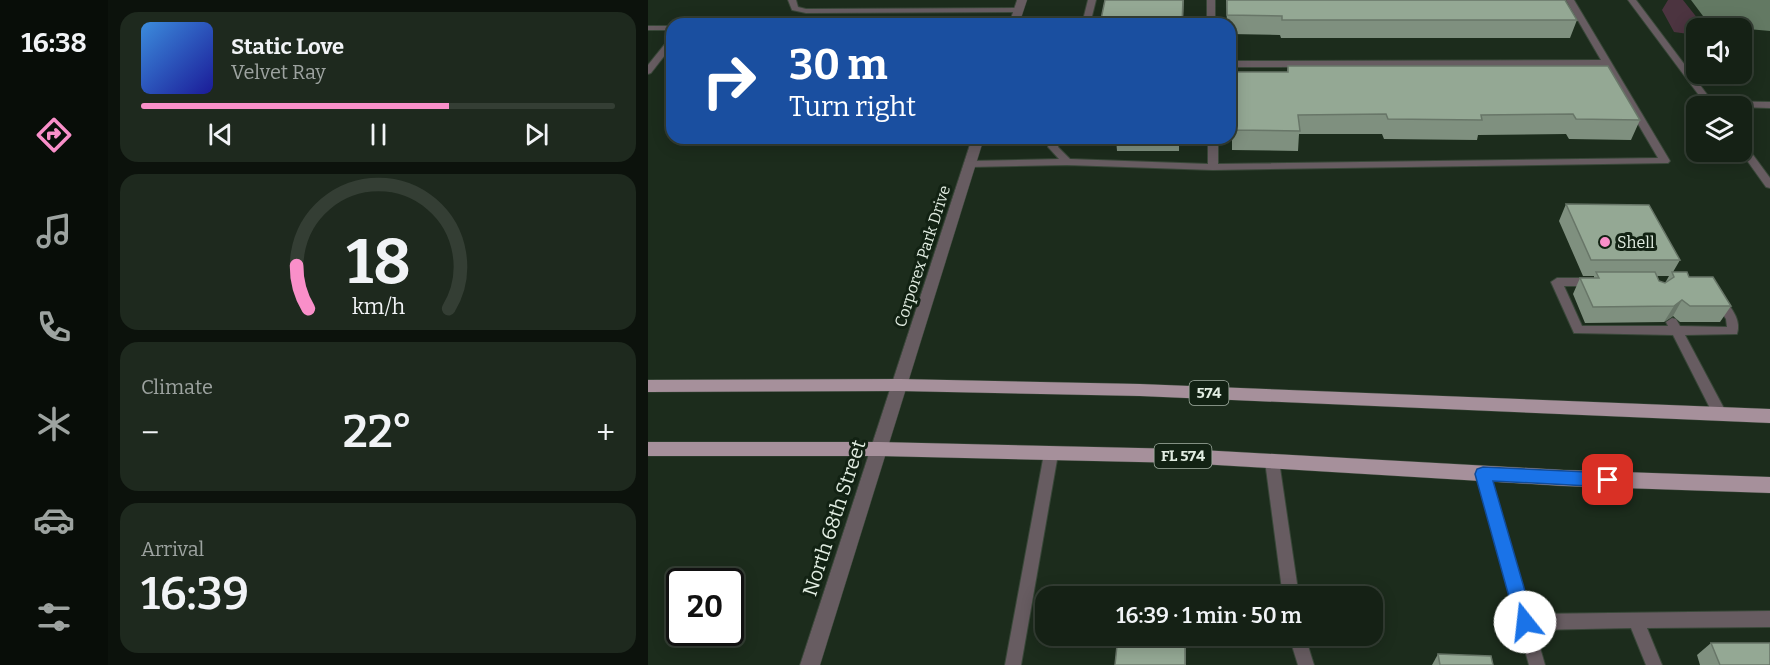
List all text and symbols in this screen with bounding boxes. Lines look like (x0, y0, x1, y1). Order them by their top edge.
map controls (1686, 18, 1752, 162)
button: sound (1686, 18, 1752, 84)
text: 16:38 (21, 27, 87, 59)
text: Static Love (231, 33, 344, 60)
text: 30 m (789, 40, 888, 90)
icon: right (690, 42, 768, 120)
text: Velvet Ray (231, 60, 326, 84)
text: Turn right (789, 91, 916, 123)
button: layers (1686, 96, 1752, 162)
icon: directions (33, 114, 75, 156)
icon: previous (204, 118, 237, 151)
icon: pause (362, 118, 395, 151)
icon: next (520, 118, 553, 151)
street label: Corporex Park Drive (891, 183, 954, 329)
icon: music (33, 210, 75, 252)
text: 18 (346, 225, 410, 300)
place label: Shell (1617, 233, 1655, 252)
marker: Shell (1598, 235, 1612, 249)
text: km/h (351, 294, 405, 320)
icon: phone (33, 306, 75, 348)
text: Climate (141, 375, 213, 399)
road number: 574 (1190, 381, 1228, 405)
icon: climate (33, 403, 75, 445)
text: 22° (343, 405, 413, 459)
text: − (141, 413, 159, 453)
text: + (596, 413, 615, 453)
street label: North 68th Street (797, 437, 871, 599)
road number: FL 574 (1154, 444, 1212, 468)
pin (1582, 454, 1633, 505)
icon: arrive (1591, 463, 1624, 496)
icon: car (33, 499, 75, 541)
text: Arrival (141, 537, 204, 561)
text: 16:39 (141, 567, 249, 621)
speed limit sign: 20 (666, 568, 744, 646)
position arrow (1493, 590, 1557, 654)
icon: filters (33, 596, 75, 638)
text: 16:39 · 1 min · 50 m (1116, 602, 1302, 629)

